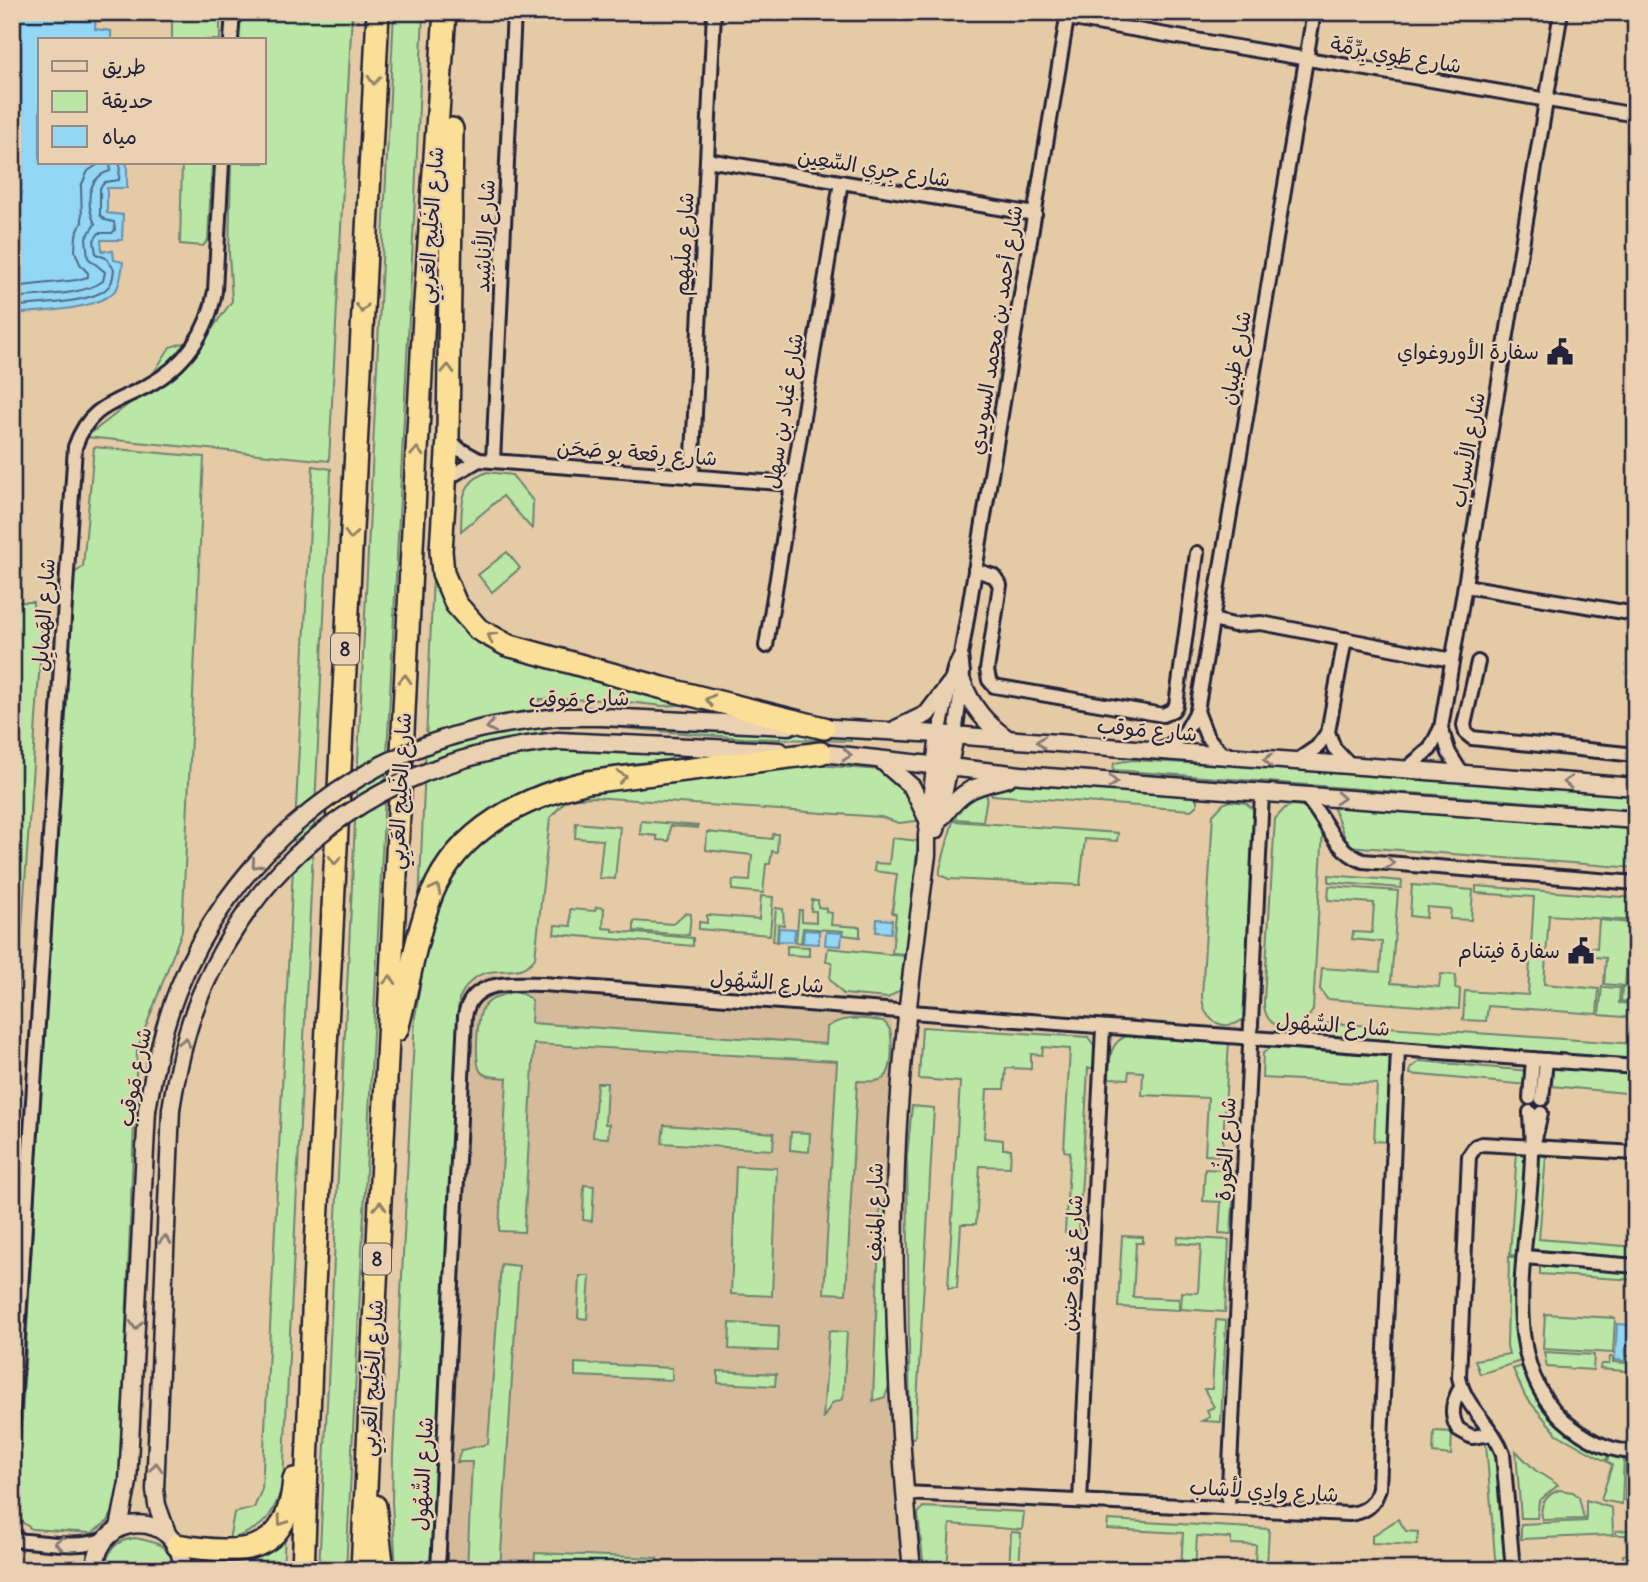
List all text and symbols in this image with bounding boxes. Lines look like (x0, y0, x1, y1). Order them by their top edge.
street label: شارع طَوِي بِرِّمَّة (1328, 30, 1464, 84)
legend (38, 38, 266, 164)
text: طريق (102, 53, 146, 80)
one-way arrow (367, 75, 382, 86)
text: حديقة (102, 87, 153, 114)
text: مياه (102, 123, 137, 150)
street label: شارع جِرِي السِّعِين (795, 142, 952, 197)
street label: شارع الخَلِيج العَربِي (412, 146, 455, 305)
street label: شارع الأناشِيد (468, 179, 503, 293)
street label: شارع ملَيهِم (667, 191, 703, 297)
street label: شارع أحمد بن محمد السويدي (962, 203, 1031, 457)
one-way arrow (355, 302, 370, 313)
street label: شارع ظبيان (1214, 308, 1259, 408)
street label: شارع عُباد بن سهل (758, 331, 811, 491)
public building icon: سفارة الأوروغواي (1545, 337, 1575, 367)
place label: سفارة الأوروغواي (1397, 338, 1539, 367)
one-way arrow (441, 363, 456, 374)
street label: شارع الأسراب (1444, 390, 1493, 510)
street label: شارع رِقعة بو صَحَن (556, 433, 718, 475)
one-way arrow (409, 446, 424, 457)
one-way arrow (344, 530, 359, 541)
street label: شارع الهَمايِل (26, 557, 65, 673)
one-way arrow (487, 632, 500, 645)
road number: 8 (331, 634, 359, 664)
one-way arrow (398, 673, 413, 684)
street label: شارع مَوقب (528, 684, 630, 715)
one-way arrow (705, 694, 717, 708)
street label: شارع الخَلِيج العَربِي (382, 712, 423, 871)
street label: شارع مَوقب (1096, 712, 1198, 749)
one-way arrow (485, 718, 497, 733)
one-way arrow (1035, 735, 1046, 750)
one-way arrow (842, 747, 853, 762)
one-way arrow (1262, 753, 1273, 768)
one-way arrow (616, 769, 627, 784)
one-way arrow (1108, 774, 1119, 789)
one-way arrow (1562, 775, 1573, 790)
one-way arrow (1335, 791, 1346, 806)
one-way arrow (328, 855, 343, 866)
one-way arrow (1385, 855, 1396, 870)
one-way arrow (252, 856, 264, 869)
one-way arrow (427, 883, 441, 896)
public building icon: سفارة فيتنام (1566, 936, 1596, 966)
place label: سفارة فيتنام (1458, 937, 1560, 967)
street label: شارع السُّهُول (709, 964, 825, 1001)
one-way arrow (383, 974, 398, 985)
street label: شارع السُّهُول (1275, 1007, 1391, 1044)
street label: شارع مَوقب (112, 1025, 159, 1129)
one-way arrow (177, 1037, 191, 1049)
street label: شارع الخُورة (1209, 1096, 1244, 1202)
street label: شارع المنيف (860, 1162, 891, 1262)
street label: شارع غزوة حنين (1054, 1194, 1091, 1332)
one-way arrow (372, 1200, 387, 1211)
one-way arrow (157, 1234, 172, 1245)
road number: 8 (363, 1244, 391, 1274)
street label: شارع الخَلِيج العَربِي (354, 1299, 395, 1458)
one-way arrow (128, 1320, 143, 1331)
street label: شارع السُّهُول (406, 1416, 441, 1532)
one-way arrow (148, 1461, 163, 1472)
street label: شارع وادِي لأشاب (1189, 1473, 1339, 1510)
one-way arrow (278, 1513, 290, 1526)
one-way arrow (53, 1536, 64, 1551)

